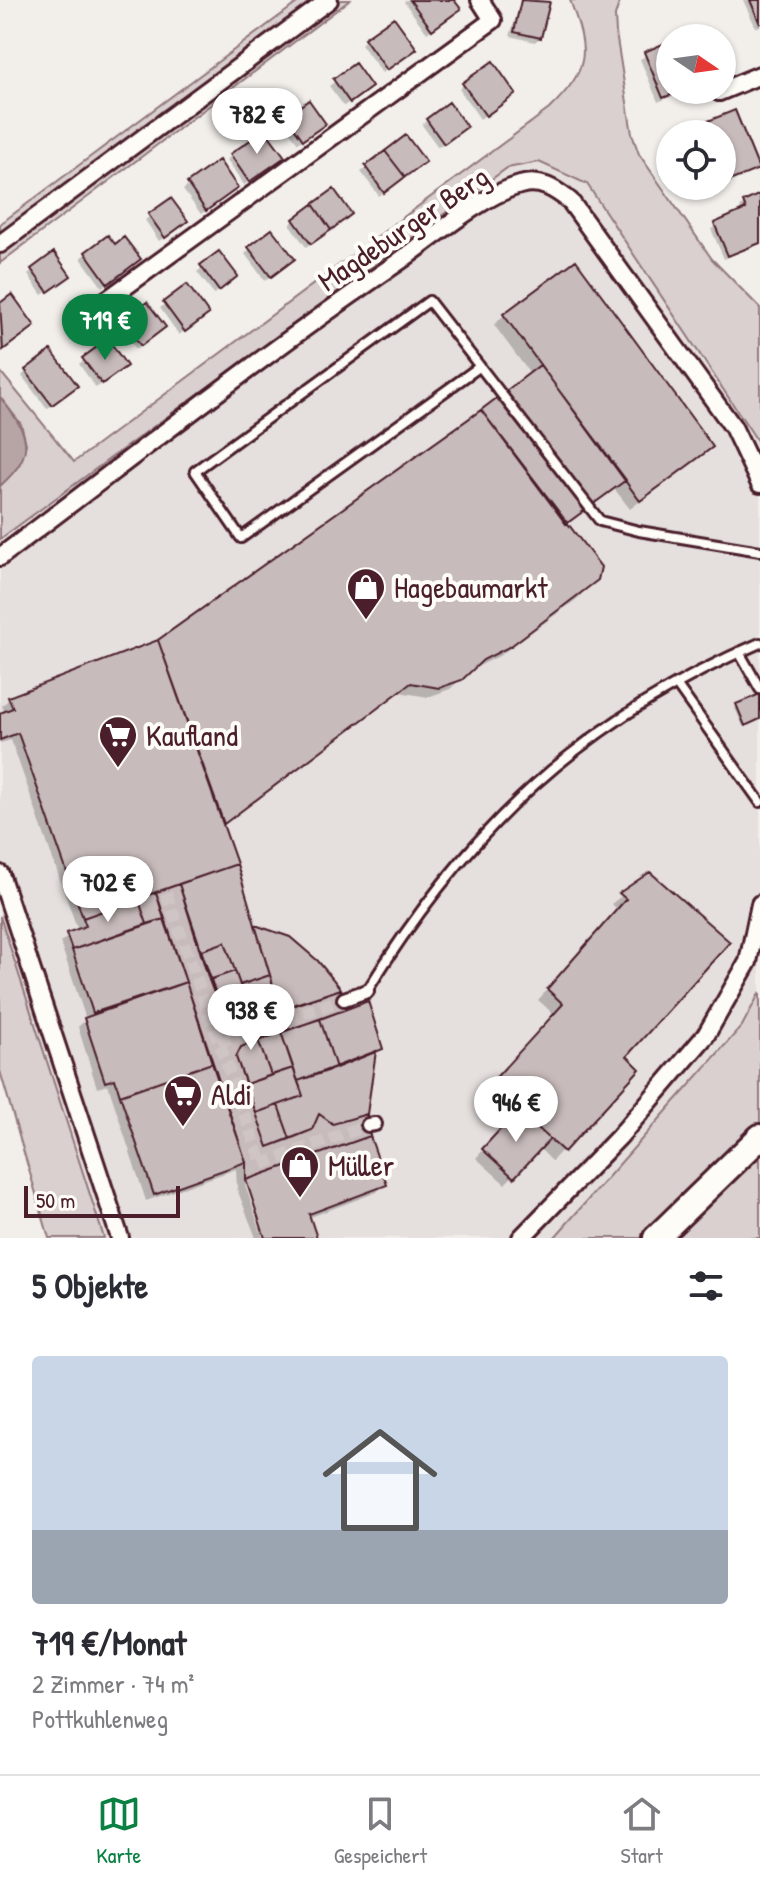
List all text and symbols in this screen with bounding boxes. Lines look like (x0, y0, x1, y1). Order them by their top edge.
north arrow (656, 24, 736, 104)
map controls (656, 24, 736, 200)
pin: 782 € (201, 88, 313, 156)
text: 782 € (230, 96, 284, 131)
button: locate (656, 120, 736, 200)
street label: Magdeburger Berg (310, 156, 496, 300)
pin: 719 € (49, 294, 161, 362)
text: 719 € (80, 302, 130, 337)
shop icon: Hagebaumarkt (345, 566, 387, 621)
place label: Hagebaumarkt (394, 567, 548, 607)
supermarket icon: Kaufland (97, 714, 139, 769)
place label: Kaufland (146, 715, 238, 755)
pin: 702 € (52, 856, 164, 924)
text: 702 € (80, 864, 136, 899)
pin: 938 € (195, 984, 307, 1052)
text: 938 € (226, 992, 276, 1027)
supermarket icon: Aldi (162, 1073, 204, 1128)
place label: Aldi (211, 1074, 252, 1114)
pin: 946 € (460, 1076, 572, 1144)
text: 946 € (492, 1084, 540, 1119)
shop icon: Müller (279, 1144, 321, 1199)
place label: Müller (328, 1145, 395, 1185)
scale bar (24, 1182, 180, 1218)
text: 50 m (36, 1185, 75, 1215)
text: 5 Objekte (32, 1263, 148, 1309)
icon: filters (684, 1264, 728, 1308)
icon: home (308, 1408, 452, 1552)
text: 719 €/Monat (32, 1620, 187, 1666)
text: 2 Zimmer · 74 m² (32, 1666, 194, 1701)
text: Pottkuhlenweg (32, 1701, 168, 1736)
tab: Karte (96, 1792, 141, 1870)
tab: Gespeichert (334, 1792, 427, 1870)
tab: Start (620, 1792, 664, 1870)

